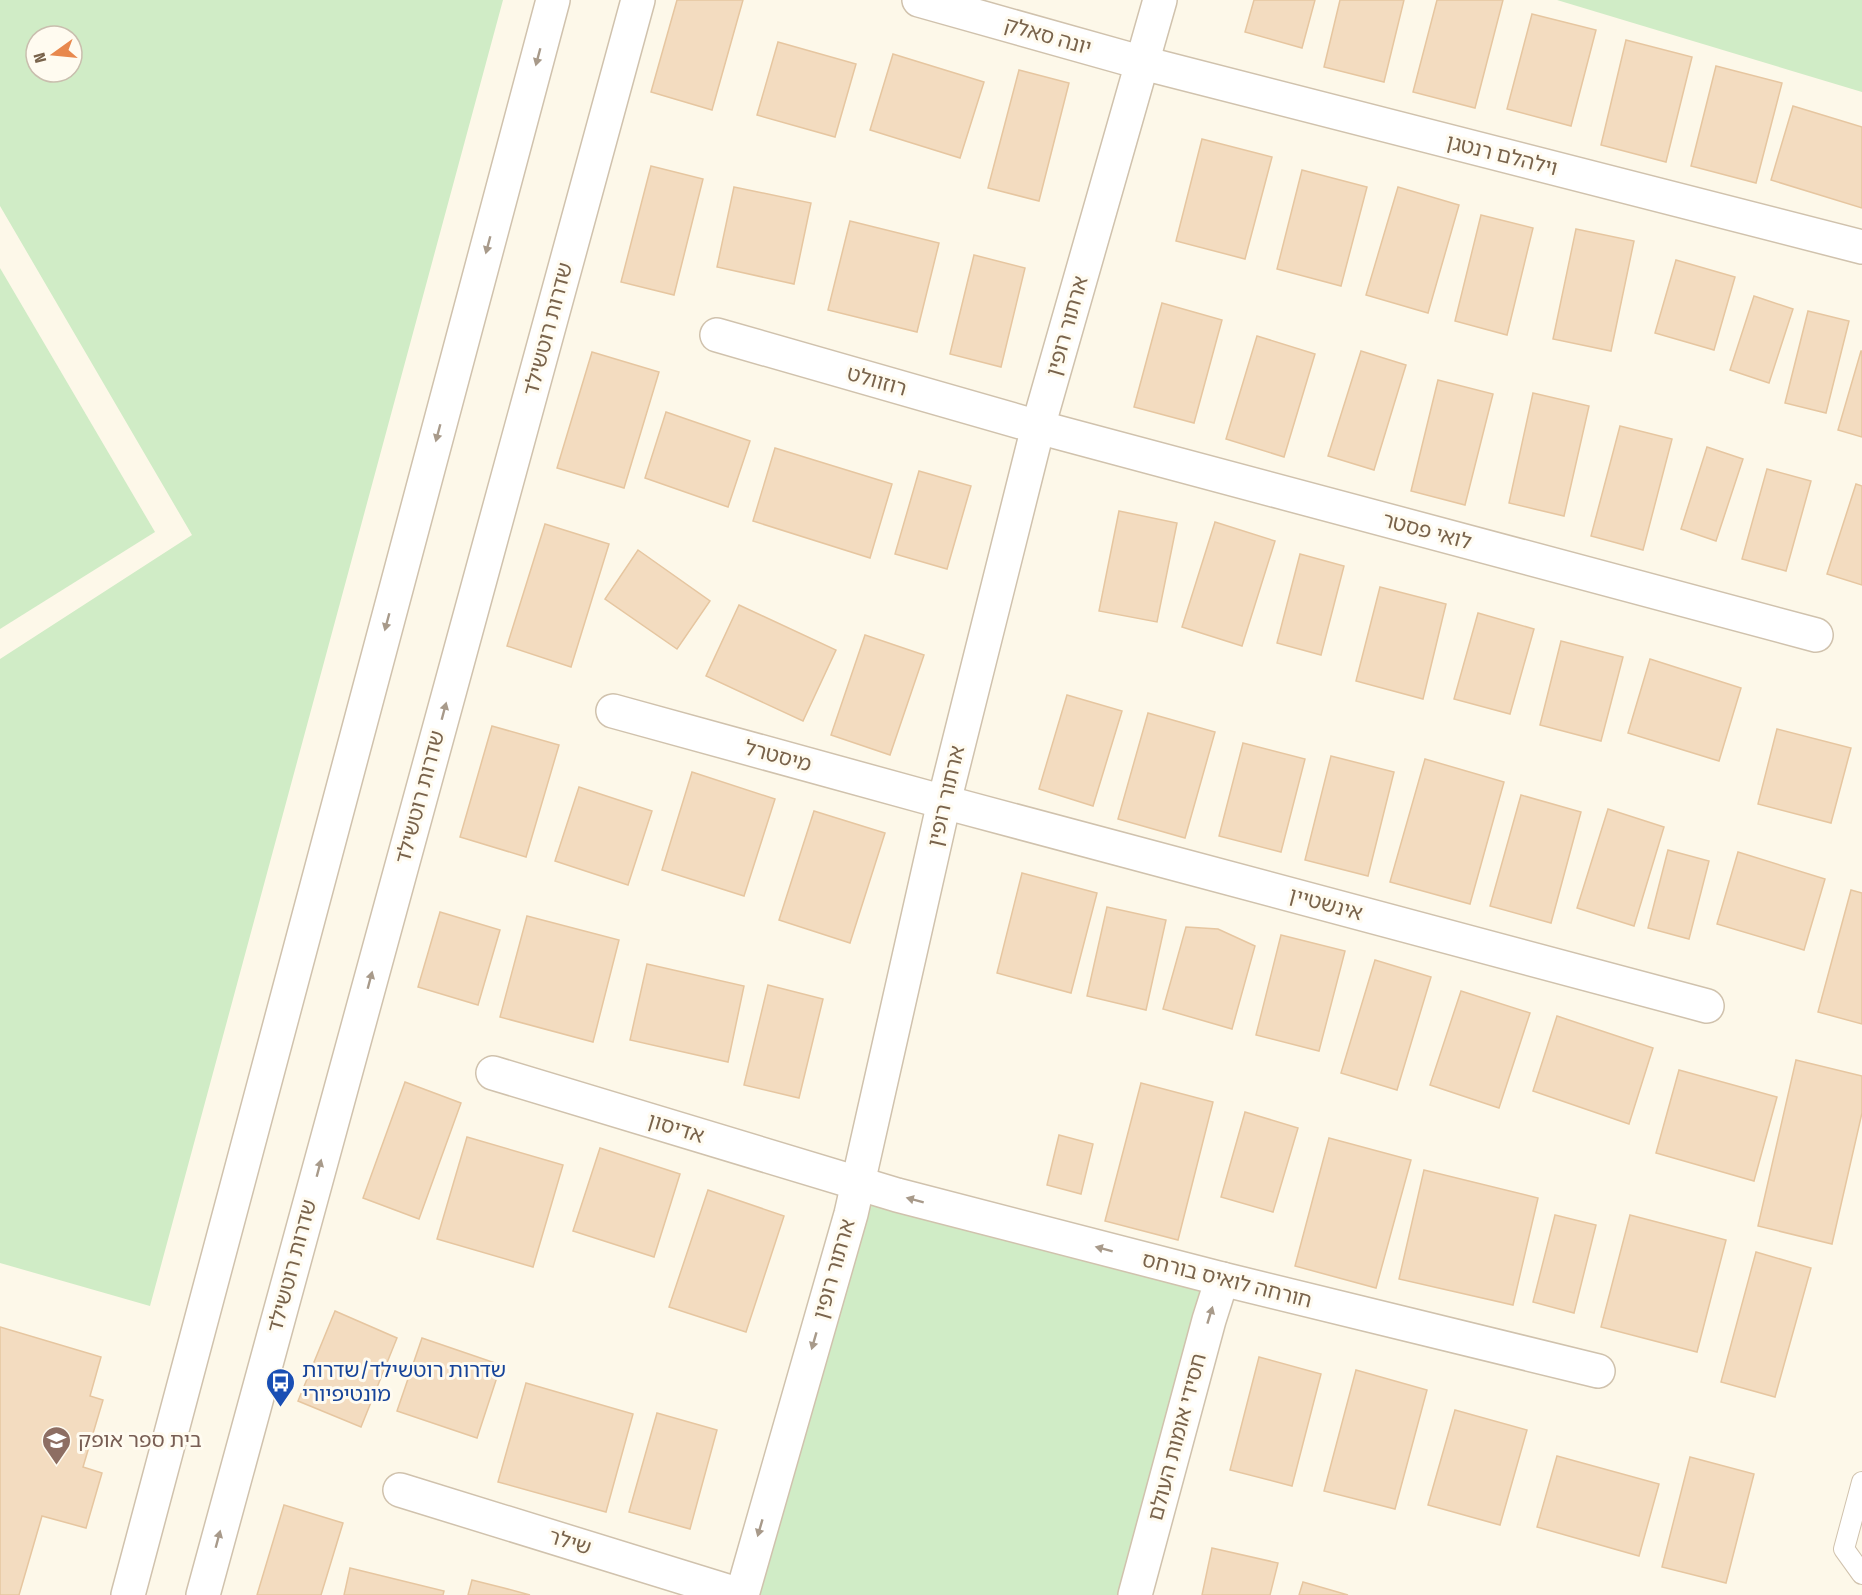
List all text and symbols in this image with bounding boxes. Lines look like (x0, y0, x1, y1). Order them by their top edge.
street label: יונה סאלק (1001, 11, 1095, 61)
north arrow (24, 24, 84, 84)
one-way arrow (533, 48, 542, 66)
text: N (30, 51, 50, 65)
street label: וילהלם רנטגן (1444, 129, 1560, 181)
one-way arrow (483, 236, 492, 254)
street label: שדרות רוטשילד (518, 260, 578, 398)
street label: ארתור רופין (1040, 273, 1094, 379)
street label: רוזוולט (844, 360, 910, 402)
one-way arrow (432, 424, 442, 442)
street label: לואי פסטר (1380, 507, 1474, 555)
one-way arrow (382, 613, 391, 631)
one-way arrow (440, 702, 449, 720)
street label: שדרות רוטשילד (390, 728, 450, 866)
street label: מיסטרל (742, 735, 814, 777)
street label: ארתור רופין (922, 743, 970, 849)
street label: אינשטיין (1286, 882, 1366, 926)
one-way arrow (366, 971, 376, 989)
street label: אדיסון (645, 1107, 707, 1149)
one-way arrow (315, 1159, 324, 1177)
one-way arrow (906, 1194, 925, 1204)
street label: שדרות רוטשילד (262, 1197, 322, 1335)
street label: ארתור רופין (807, 1216, 861, 1322)
one-way arrow (1095, 1243, 1113, 1253)
street label: חורחה לואיס בורחס (1139, 1246, 1315, 1314)
one-way arrow (1206, 1306, 1215, 1324)
one-way arrow (808, 1332, 818, 1350)
street label: חסידי אומות העולם (1142, 1350, 1212, 1524)
place label: שדרות רוטשילד/שדרות מונטיפיורי (302, 1357, 506, 1407)
bus stop icon: שדרות רוטשילד/שדרות מונטיפיורי (265, 1366, 297, 1408)
school or university icon: בית ספר אופק (41, 1424, 73, 1466)
place label: בית ספר אופק (78, 1427, 202, 1453)
one-way arrow (755, 1519, 765, 1537)
street label: שילר (545, 1523, 595, 1561)
one-way arrow (214, 1529, 223, 1547)

